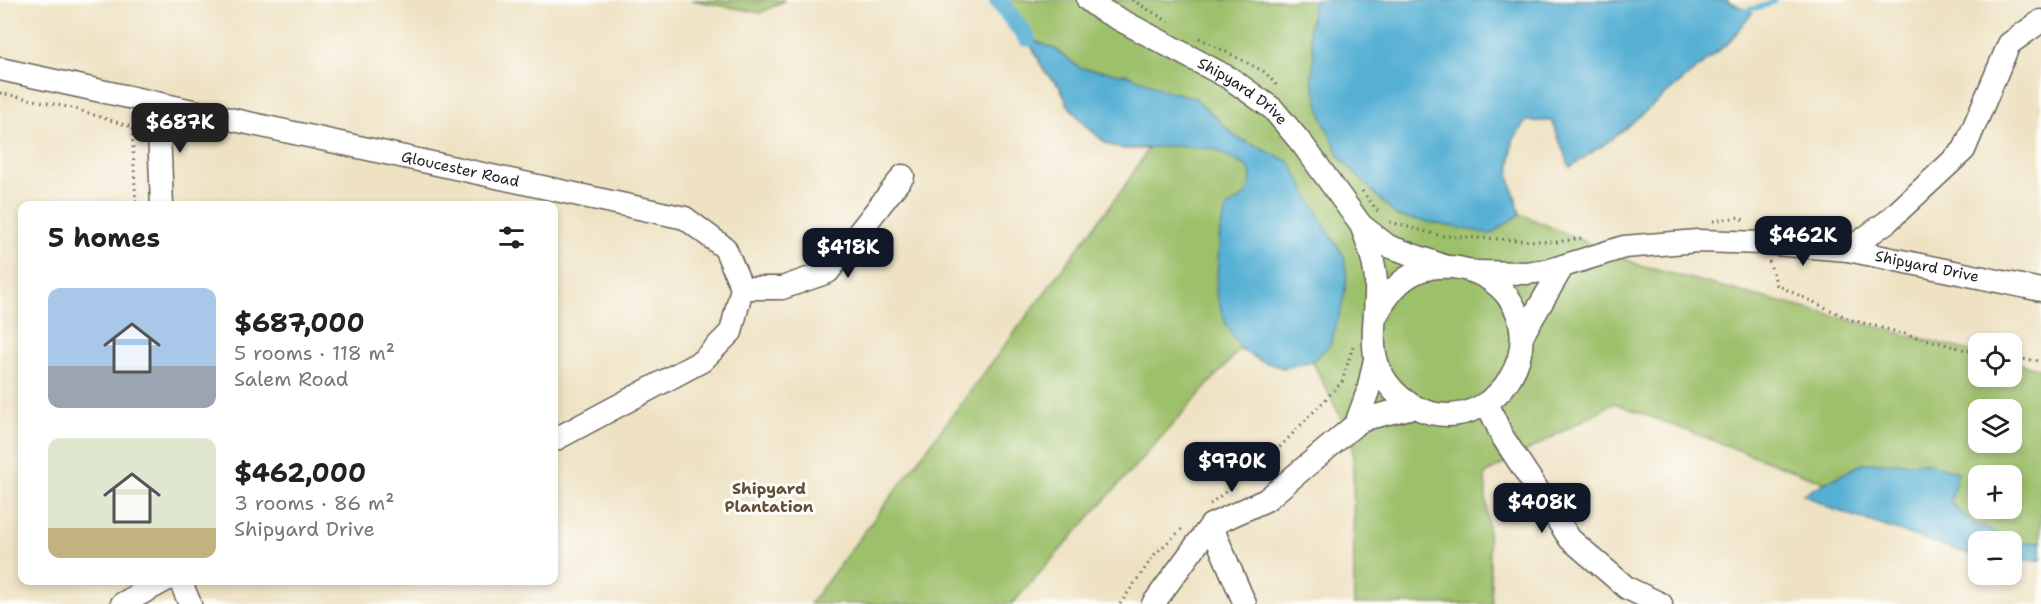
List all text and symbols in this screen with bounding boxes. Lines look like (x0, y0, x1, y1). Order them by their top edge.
street label: Shipyard Drive (1194, 53, 1292, 129)
pin: $687K (138, 103, 222, 154)
text: $687K (146, 109, 214, 135)
street label: Gloucester Road (399, 147, 522, 192)
pin: $462K (1761, 216, 1845, 267)
text: 5 homes (48, 220, 160, 255)
icon: filters (495, 221, 528, 254)
text: $462K (1769, 222, 1837, 248)
pin: $418K (806, 228, 890, 279)
text: $418K (816, 234, 880, 260)
street label: Shipyard Drive (1873, 246, 1981, 287)
text: $687,000 (234, 305, 365, 340)
icon: home (96, 312, 168, 384)
map controls (1968, 333, 2022, 585)
button: locate (1968, 333, 2022, 387)
text: 5 rooms · 118 m² (234, 340, 395, 366)
text: Salem Road (234, 366, 348, 392)
button: layers (1968, 399, 2022, 453)
pin: $970K (1190, 442, 1274, 493)
text: $970K (1198, 448, 1266, 474)
text: $462,000 (234, 455, 366, 490)
icon: home (96, 462, 168, 534)
button: + (1968, 465, 2022, 519)
district label: Shipyard Plantation (725, 478, 814, 517)
pin: $408K (1500, 483, 1584, 534)
text: $408K (1507, 489, 1577, 515)
text: 3 rooms · 86 m² (234, 490, 394, 516)
text: Shipyard Drive (234, 516, 375, 542)
button: − (1968, 531, 2022, 585)

